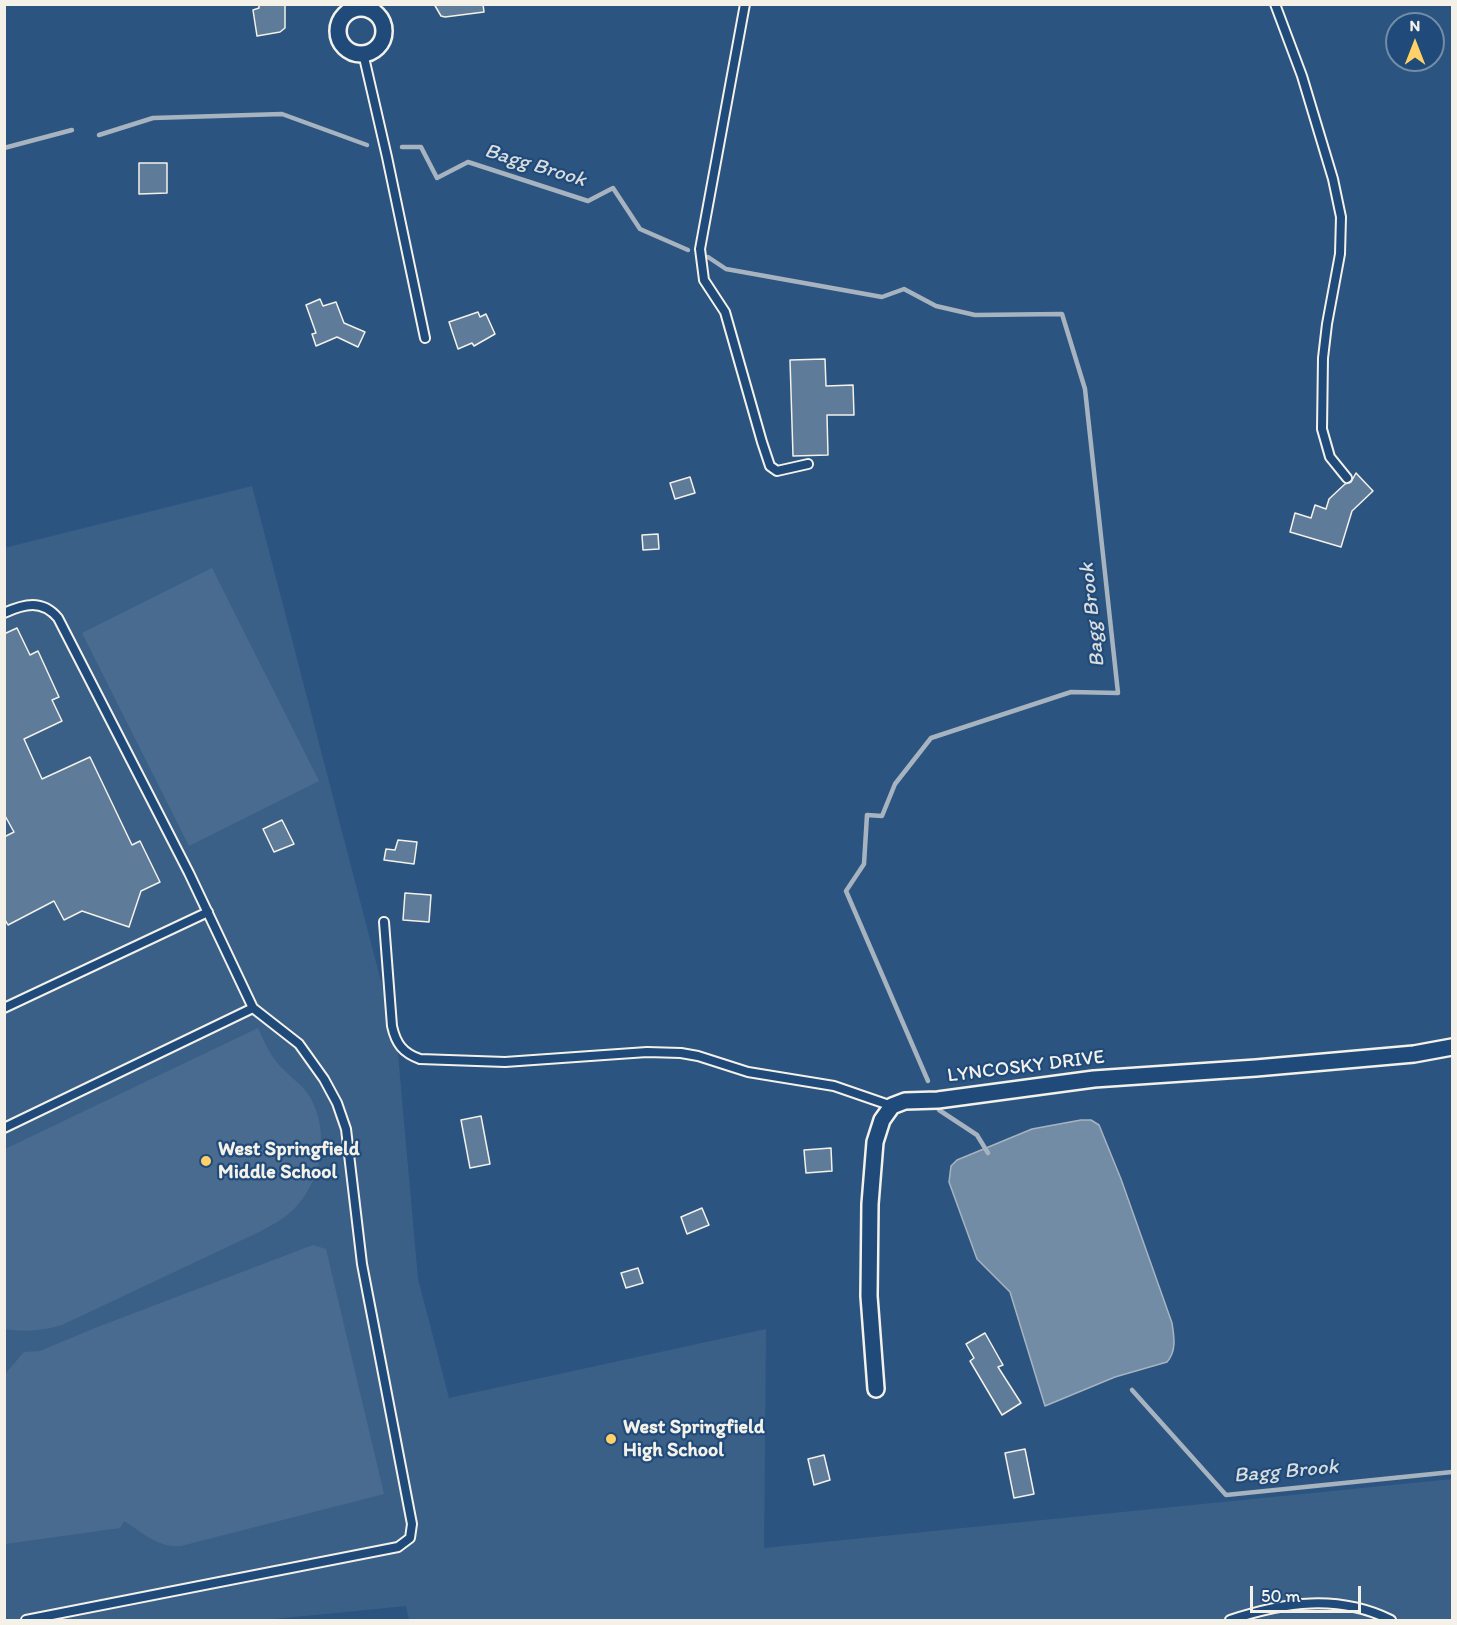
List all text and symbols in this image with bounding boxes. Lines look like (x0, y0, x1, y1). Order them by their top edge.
north arrow (1385, 12, 1445, 72)
text: N (1410, 16, 1420, 35)
water label: Bagg Brook (481, 139, 589, 193)
water label: Bagg Brook (1075, 562, 1111, 668)
street label: LYNCOSKY DRIVE (946, 1045, 1106, 1089)
place label: West Springfield Middle School (218, 1138, 360, 1185)
marker: West Springfield Middle School (199, 1154, 213, 1168)
place label: West Springfield High School (623, 1416, 765, 1463)
marker: West Springfield High School (604, 1432, 618, 1446)
water label: Bagg Brook (1233, 1455, 1339, 1489)
scale bar (1253, 1574, 1364, 1612)
text: 50 m (1261, 1585, 1301, 1607)

